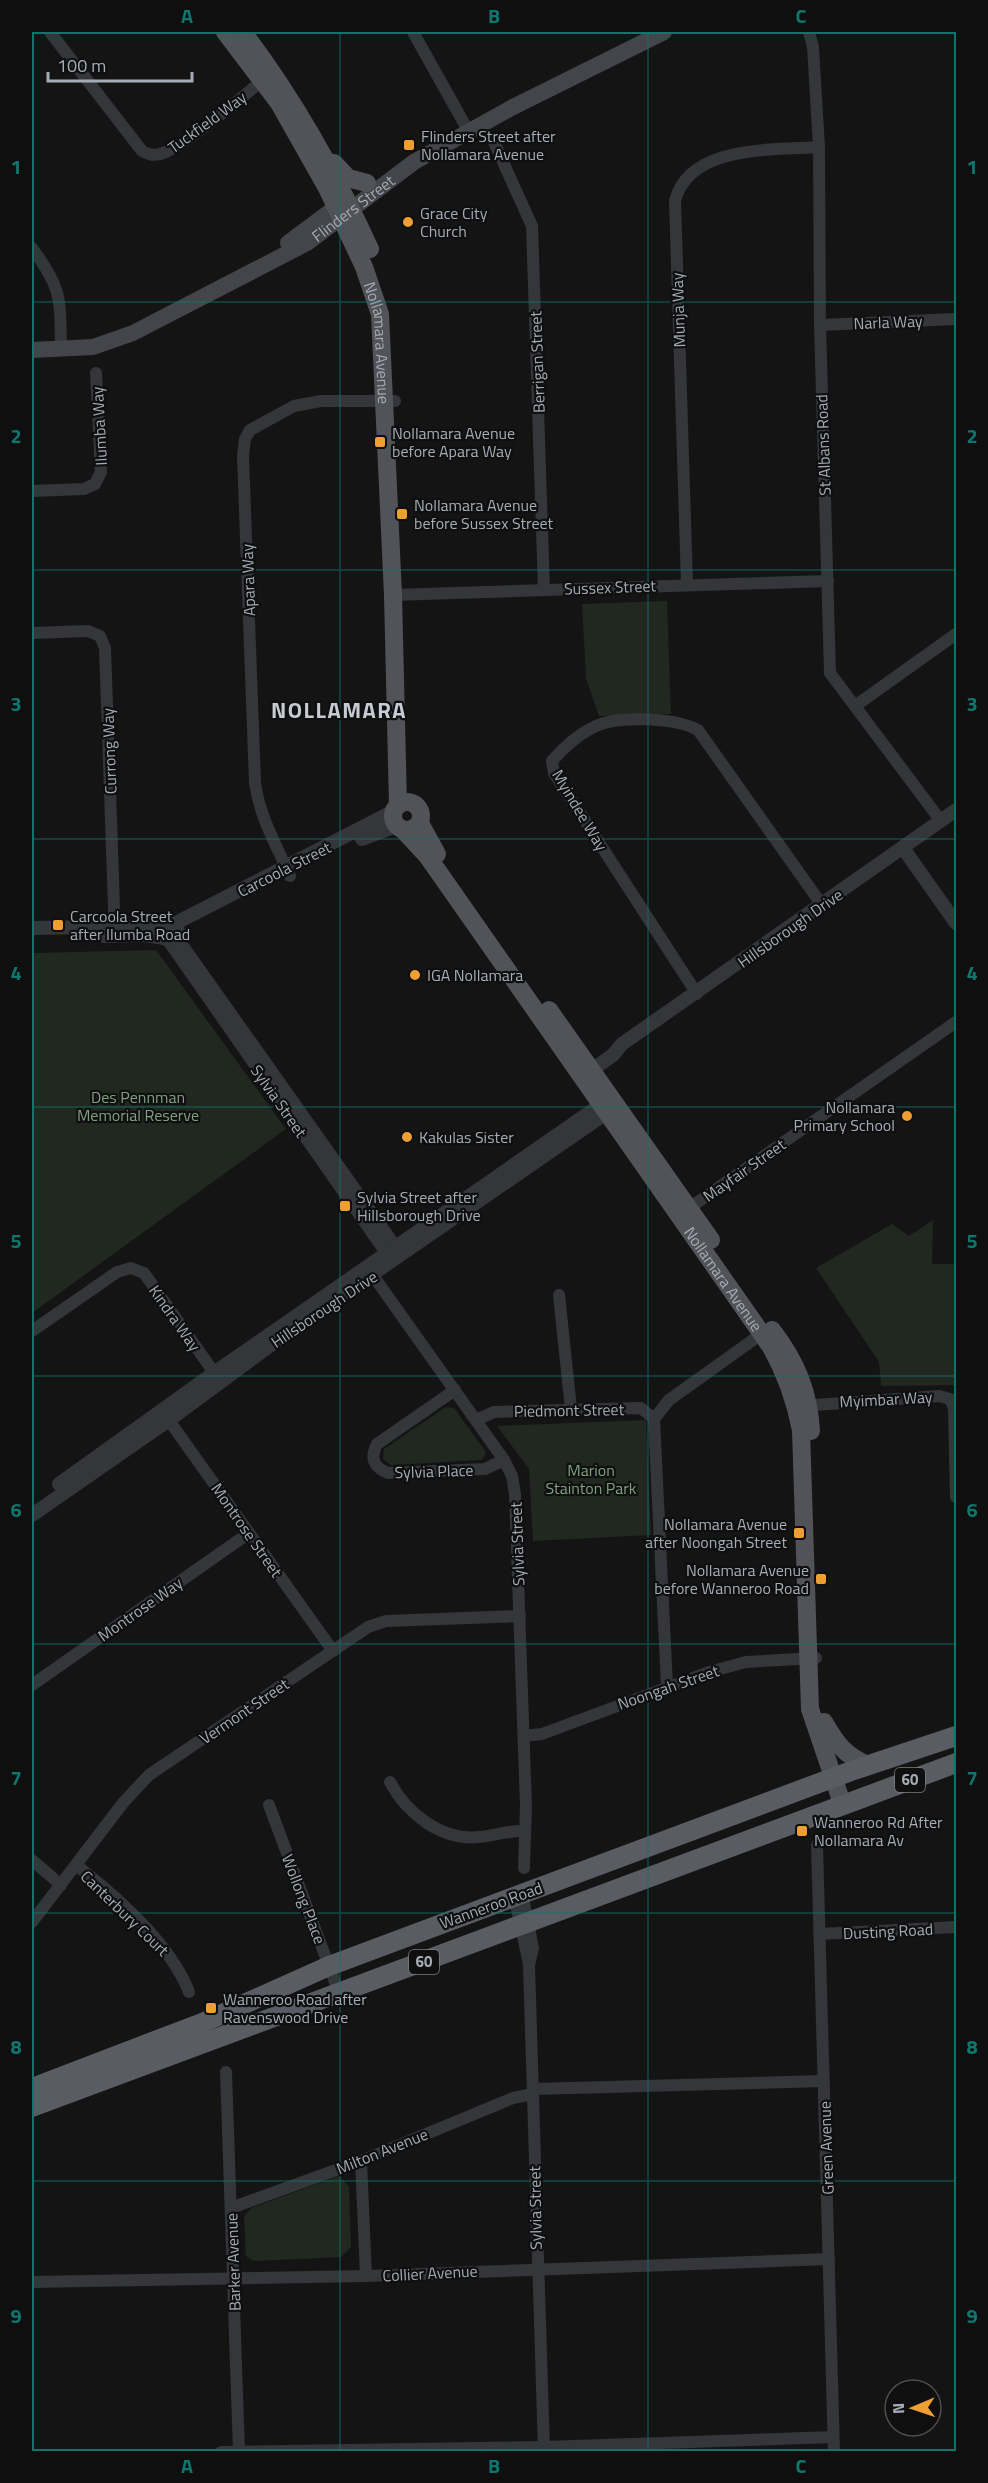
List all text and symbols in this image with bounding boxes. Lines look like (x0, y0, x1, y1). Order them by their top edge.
text: A (181, 0, 193, 31)
text: B (488, 0, 500, 31)
text: C (796, 0, 807, 31)
scale bar (48, 45, 192, 83)
text: 100 m (57, 52, 106, 79)
street label: Tuckfield Way (163, 85, 252, 159)
place label: Flinders Street after Nollamara Avenue (421, 124, 556, 166)
marker: Flinders Street after Nollamara Avenue (402, 138, 416, 152)
text: 1 (10, 151, 22, 182)
text: 1 (966, 151, 978, 182)
street label: Flinders Street (306, 169, 400, 248)
place label: Grace City Church (420, 201, 488, 243)
marker: Grace City Church (401, 215, 415, 229)
street label: Munja Way (665, 272, 691, 348)
street label: Nollamara Avenue (358, 279, 396, 404)
street label: Narla Way (853, 309, 923, 335)
street label: Berrigan Street (523, 310, 551, 413)
street label: Ilumba Way (85, 386, 113, 466)
street label: St Albans Road (809, 394, 837, 496)
text: 2 (10, 420, 22, 451)
text: 2 (966, 420, 978, 451)
place label: Nollamara Avenue before Apara Way (392, 421, 515, 463)
marker: Nollamara Avenue before Apara Way (373, 435, 387, 449)
place label: Nollamara Avenue before Sussex Street (414, 493, 554, 535)
marker: Nollamara Avenue before Sussex Street (395, 507, 409, 521)
street label: Apara Way (235, 543, 261, 617)
street label: Sussex Street (564, 573, 657, 601)
text: 3 (10, 688, 22, 719)
text: 3 (966, 688, 978, 719)
district label: NOLLAMARA (271, 693, 407, 727)
street label: Currong Way (95, 707, 122, 795)
street label: Myindee Way (546, 765, 614, 855)
street label: Carcoola Street (233, 835, 335, 903)
street label: Hillsborough Drive (732, 883, 848, 973)
place label: Carcoola Street after Ilumba Road (70, 904, 190, 946)
marker: Carcoola Street after Ilumba Road (51, 918, 65, 932)
text: 4 (10, 957, 22, 988)
text: 4 (966, 957, 978, 988)
place label: IGA Nollamara (427, 963, 523, 987)
marker: IGA Nollamara (408, 968, 422, 982)
street label: Sylvia Street (245, 1060, 313, 1143)
park label: Des Pennman Memorial Reserve (77, 1085, 199, 1127)
place label: Nollamara Primary School (793, 1095, 895, 1137)
marker: Nollamara Primary School (900, 1109, 914, 1123)
place label: Kakulas Sister (419, 1125, 514, 1149)
marker: Kakulas Sister (400, 1130, 414, 1144)
street label: Mayfair Street (698, 1132, 791, 1207)
place label: Sylvia Street after Hillsborough Drive (357, 1185, 481, 1227)
marker: Sylvia Street after Hillsborough Drive (338, 1199, 352, 1213)
street label: Nollamara Avenue (678, 1222, 769, 1336)
text: 5 (10, 1225, 22, 1256)
text: 5 (966, 1225, 978, 1256)
street label: Hillsborough Drive (266, 1264, 382, 1354)
street label: Kindra Way (143, 1280, 207, 1356)
street label: Myimbar Way (839, 1385, 933, 1413)
street label: Piedmont Street (514, 1397, 625, 1423)
street label: Sylvia Place (394, 1458, 474, 1484)
park label: Marion Stainton Park (545, 1458, 637, 1500)
street label: Montrose Street (206, 1478, 289, 1582)
text: 6 (10, 1494, 22, 1525)
text: 6 (966, 1494, 978, 1525)
street label: Sylvia Street (504, 1501, 530, 1586)
place label: Nollamara Avenue after Noongah Street (645, 1512, 787, 1554)
marker: Nollamara Avenue after Noongah Street (792, 1526, 806, 1540)
place label: Nollamara Avenue before Wanneroo Road (654, 1558, 809, 1600)
street label: Montrose Way (93, 1571, 187, 1647)
marker: Nollamara Avenue before Wanneroo Road (814, 1572, 828, 1586)
street label: Noongah Street (614, 1658, 722, 1716)
street label: Vermont Street (195, 1672, 294, 1750)
text: 7 (10, 1762, 22, 1793)
text: 7 (966, 1762, 978, 1793)
road number: 60 (895, 1768, 925, 1792)
place label: Wanneroo Rd After Nollamara Av (814, 1810, 943, 1852)
marker: Wanneroo Rd After Nollamara Av (795, 1824, 809, 1838)
street label: Wollong Place (276, 1851, 332, 1947)
street label: Canterbury Court (75, 1864, 175, 1962)
street label: Wanneroo Road (436, 1875, 546, 1935)
street label: Dusting Road (842, 1917, 934, 1945)
road number: 60 (409, 1950, 439, 1974)
place label: Wanneroo Road after Ravenswood Drive (223, 1987, 367, 2029)
marker: Wanneroo Road after Ravenswood Drive (204, 2001, 218, 2015)
text: 8 (10, 2031, 22, 2062)
text: 8 (966, 2031, 978, 2062)
street label: Green Avenue (812, 2101, 840, 2195)
street label: Milton Avenue (333, 2122, 431, 2180)
street label: Sylvia Street (522, 2165, 548, 2250)
street label: Barker Avenue (219, 2213, 247, 2311)
street label: Collier Avenue (382, 2259, 478, 2287)
text: 9 (10, 2300, 22, 2331)
text: 9 (966, 2300, 978, 2331)
north arrow (883, 2378, 943, 2438)
text: N (886, 2403, 910, 2414)
text: A (181, 2450, 193, 2481)
text: B (488, 2450, 500, 2481)
text: C (796, 2450, 807, 2481)

